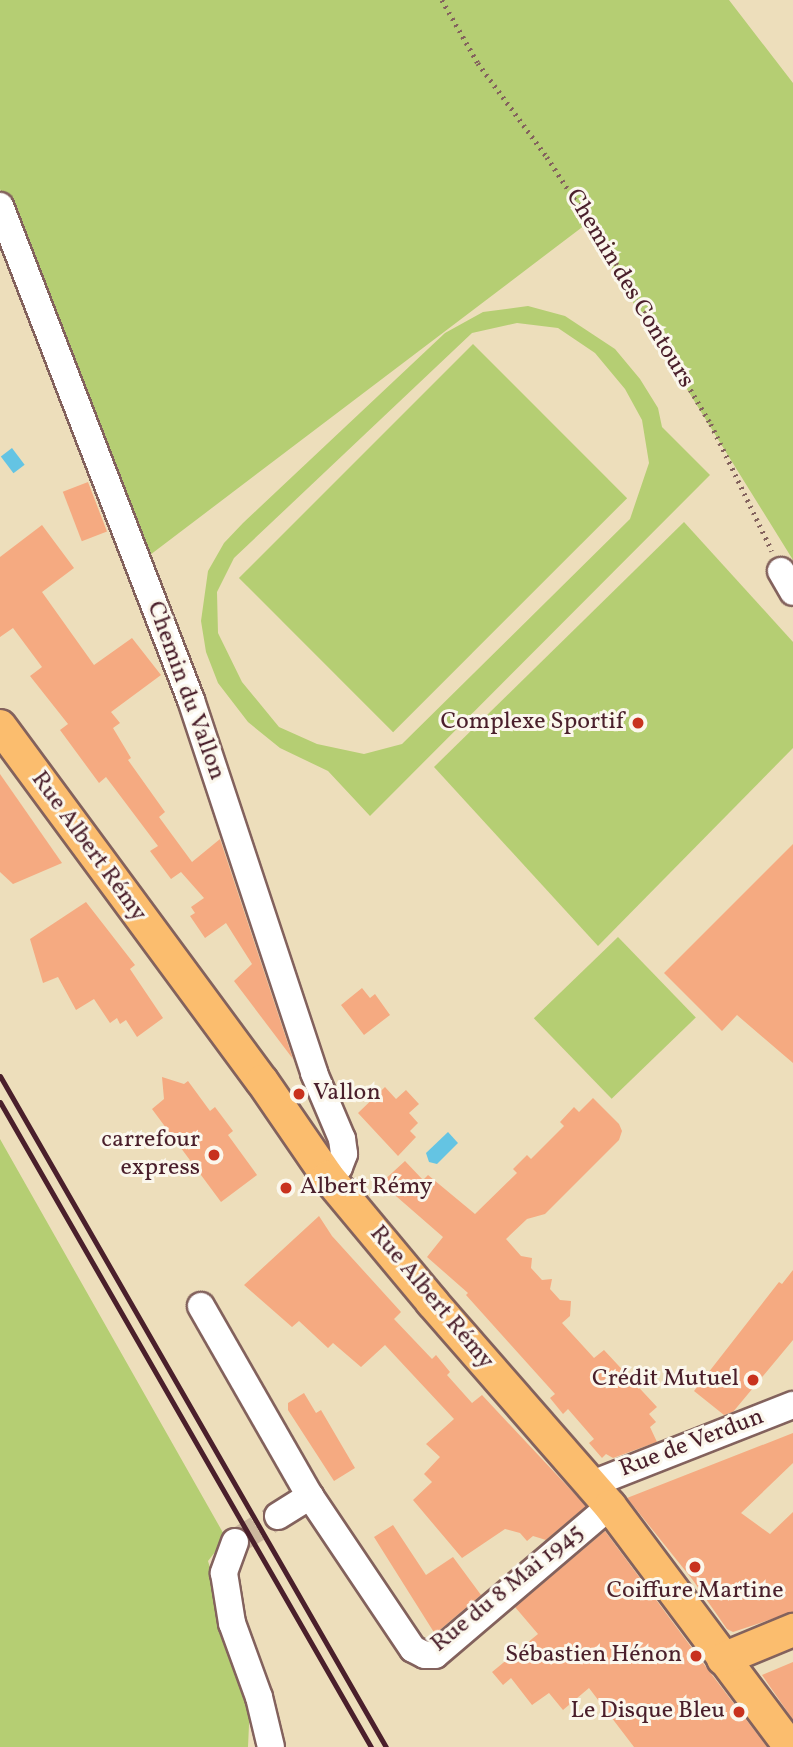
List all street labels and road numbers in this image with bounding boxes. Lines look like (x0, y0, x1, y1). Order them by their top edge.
street label: Chemin des Contours (558, 185, 700, 393)
street label: Chemin du Vallon (139, 597, 231, 785)
street label: Rue Albert Rémy (24, 766, 152, 928)
street label: Rue Albert Rémy (363, 1220, 499, 1376)
street label: Rue de Verdun (615, 1403, 769, 1485)
street label: Rue du 8 Mai 1945 (426, 1519, 590, 1659)

